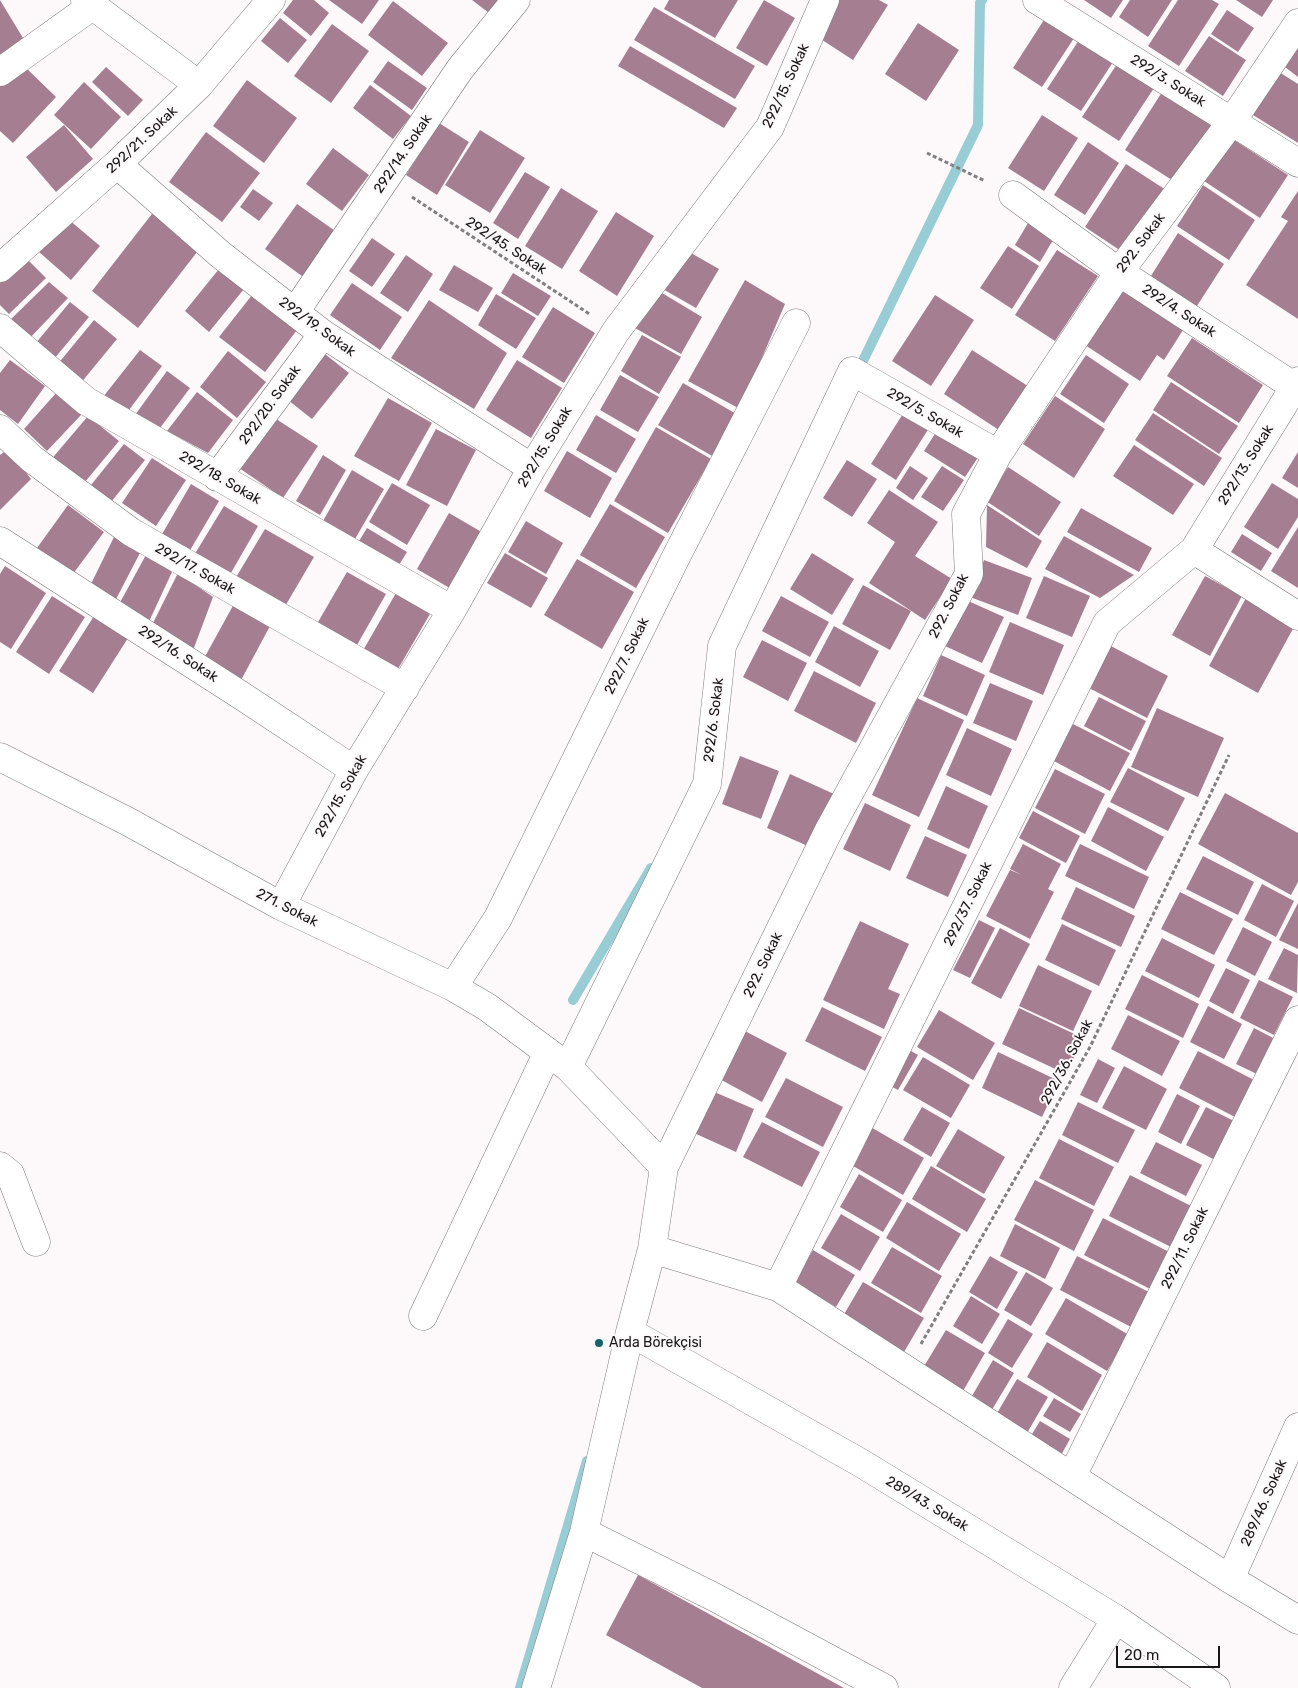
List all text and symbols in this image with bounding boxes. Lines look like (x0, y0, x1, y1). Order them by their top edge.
street label: 292/15. Sokak (759, 41, 813, 131)
street label: 292/3. Sokak (1127, 51, 1209, 111)
street label: 292/21. Sokak (103, 103, 181, 177)
street label: 292/14. Sokak (370, 111, 436, 197)
street label: 292. Sokak (1113, 210, 1169, 276)
street label: 292/45. Sokak (462, 214, 550, 278)
street label: 292/4. Sokak (1139, 281, 1219, 341)
street label: 292/19. Sokak (275, 294, 359, 360)
street label: 292/20. Sokak (236, 362, 304, 448)
street label: 292/5. Sokak (884, 384, 966, 442)
street label: 292/15. Sokak (514, 404, 576, 490)
street label: 292/13. Sokak (1215, 422, 1277, 508)
street label: 292/18. Sokak (176, 448, 264, 508)
street label: 292/17. Sokak (152, 540, 238, 598)
street label: 292. Sokak (926, 571, 972, 641)
street label: 292/7. Sokak (601, 615, 653, 697)
street label: 292/16. Sokak (135, 622, 221, 686)
street label: 292/6. Sokak (700, 677, 728, 763)
street label: 292/15. Sokak (312, 752, 370, 840)
street label: 292/37. Sokak (940, 859, 996, 949)
street label: 271. Sokak (253, 885, 321, 931)
street label: 292. Sokak (740, 930, 786, 1000)
street label: 292/36. Sokak (1037, 1017, 1097, 1107)
street label: 292/11. Sokak (1158, 1204, 1212, 1292)
place label: Arda Börekçisi (609, 1335, 702, 1351)
marker: Arda Börekçisi (593, 1337, 605, 1349)
street label: 289/46. Sokak (1237, 1457, 1291, 1549)
street label: 289/43. Sokak (883, 1473, 971, 1535)
scale bar (1118, 1636, 1222, 1668)
text: 20 m (1124, 1646, 1159, 1664)

